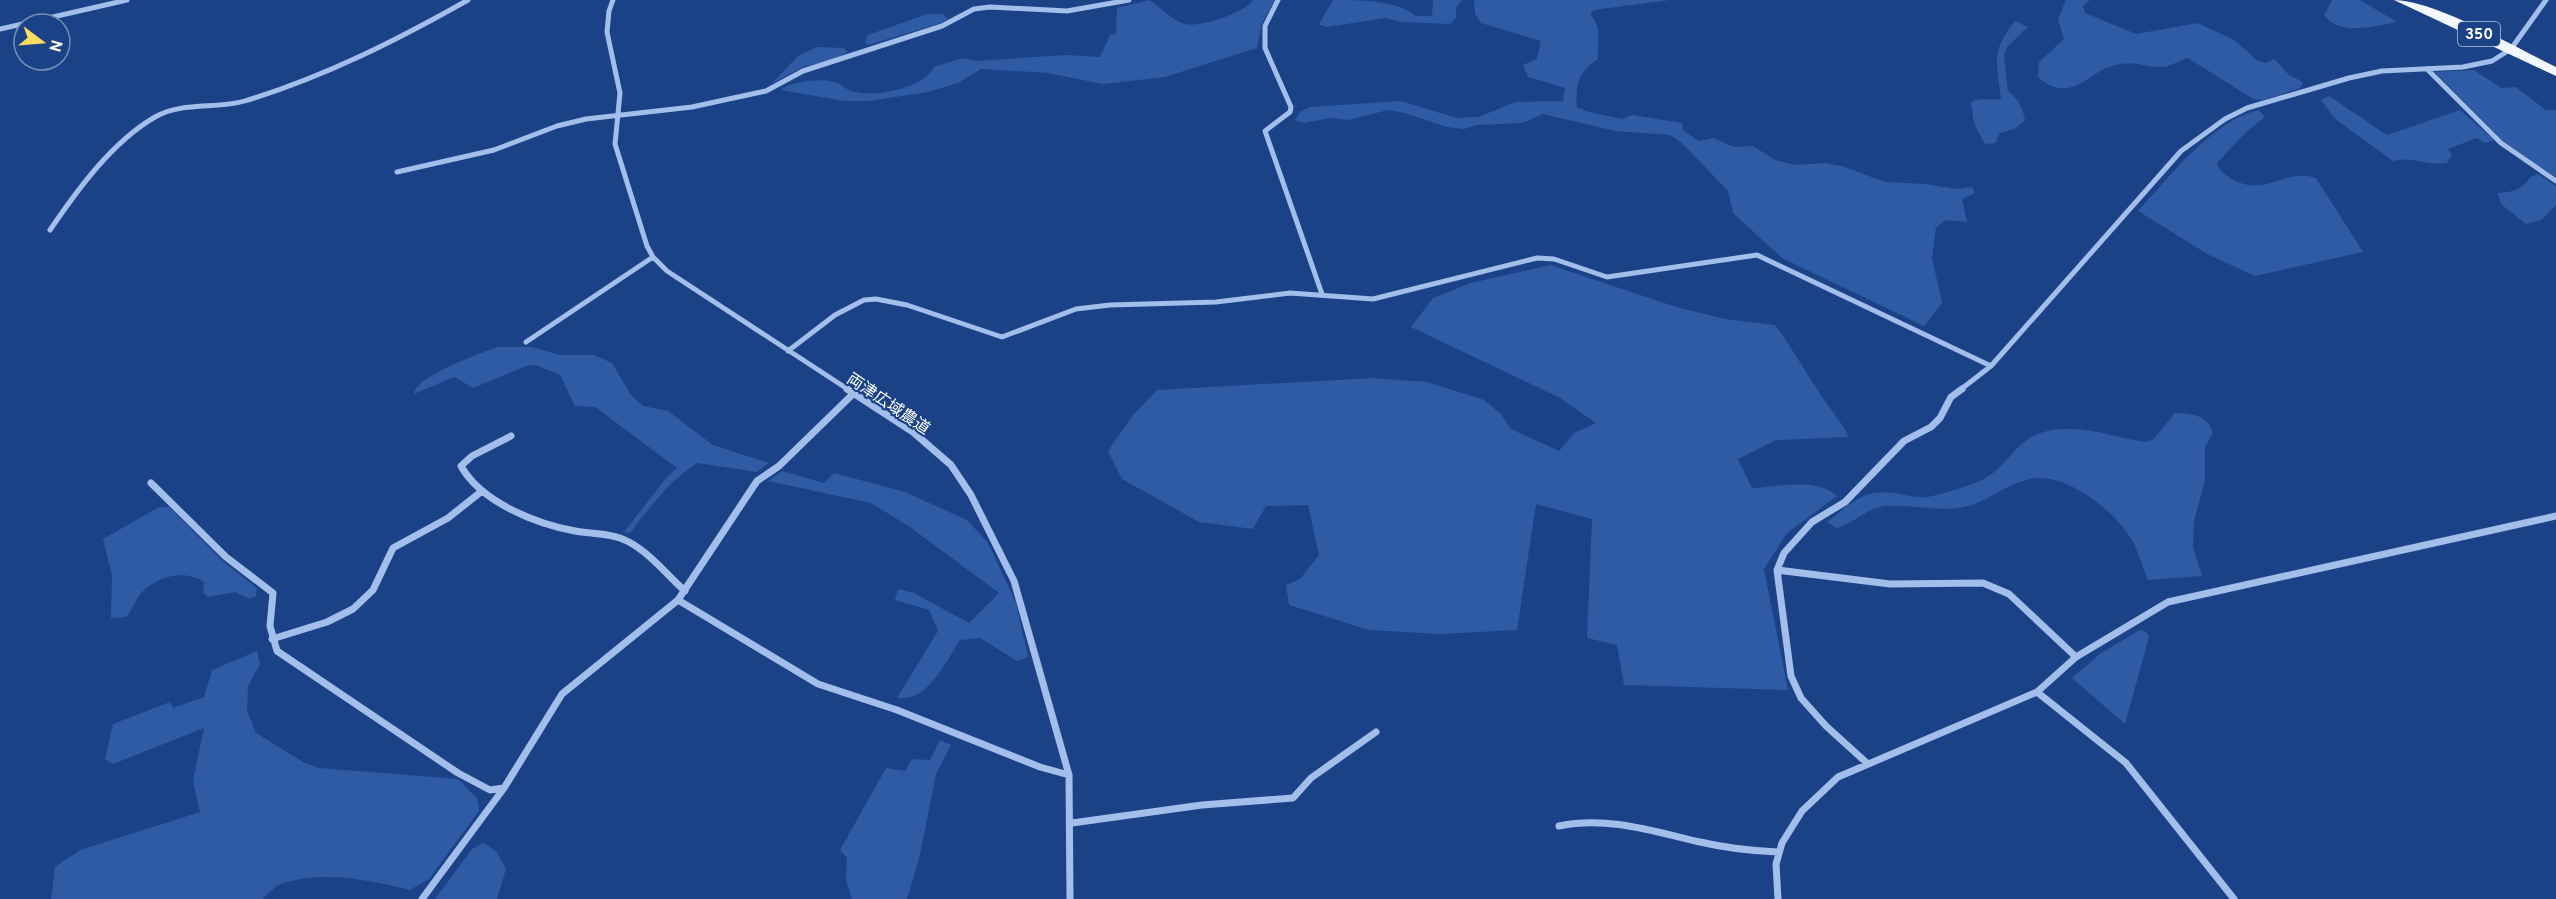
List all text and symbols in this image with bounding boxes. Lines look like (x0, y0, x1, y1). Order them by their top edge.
north arrow (12, 12, 72, 72)
road number: 350 (2458, 22, 2500, 46)
text: N (43, 37, 66, 54)
street label: 両津広域農道 (842, 370, 933, 440)

